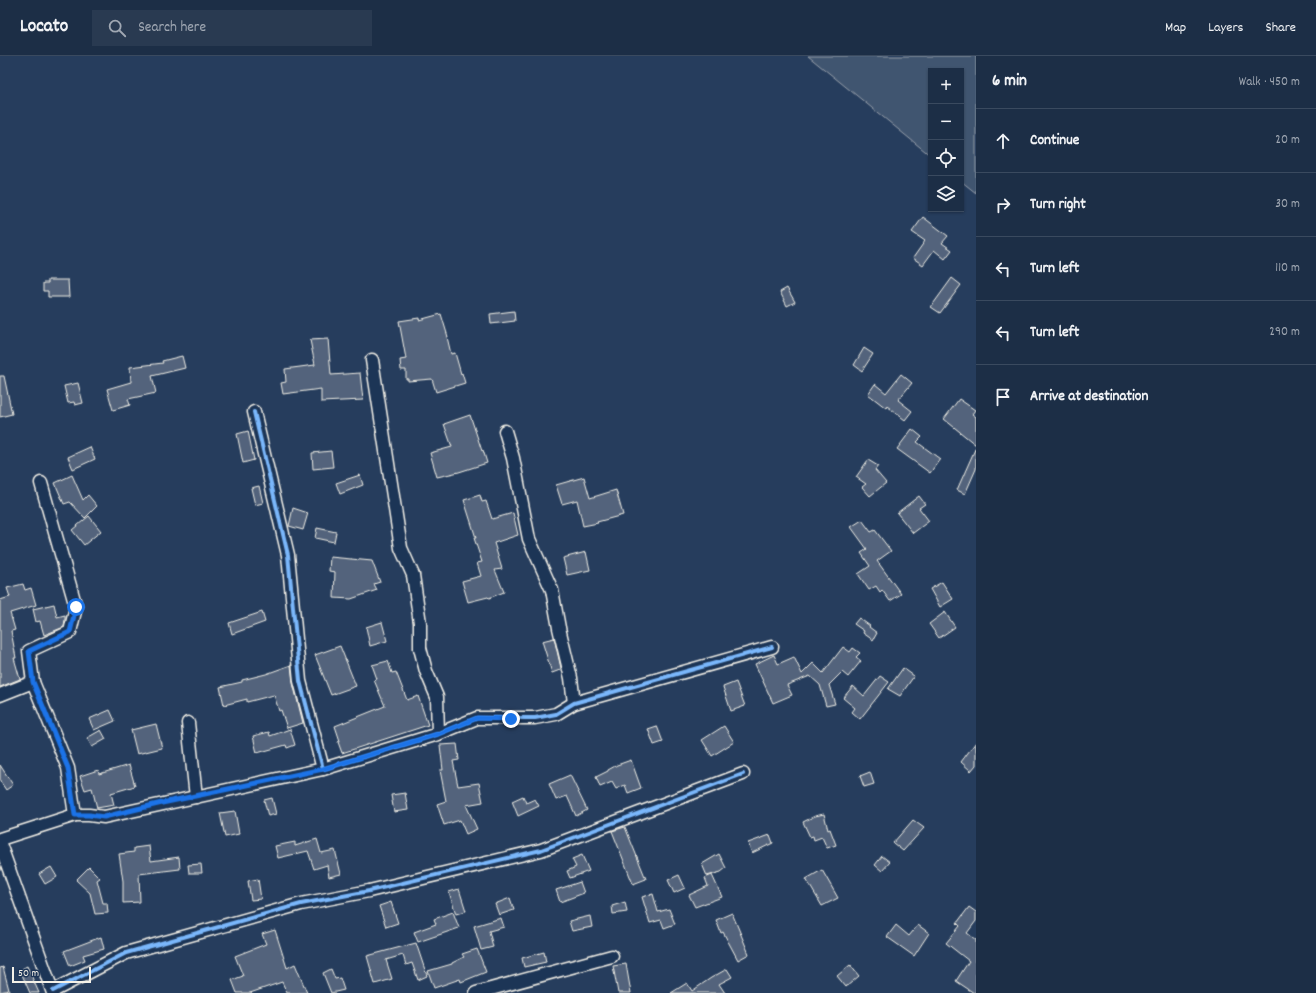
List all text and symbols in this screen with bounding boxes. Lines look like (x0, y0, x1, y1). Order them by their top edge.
search box (92, 10, 372, 46)
text: Locato (20, 14, 68, 41)
icon: search (106, 17, 128, 39)
text: Search here (138, 17, 206, 39)
text: Map (1165, 18, 1186, 38)
text: Layers (1208, 18, 1243, 38)
text: Share (1265, 18, 1296, 38)
map controls (928, 68, 964, 212)
button: + (928, 68, 964, 104)
text: 6 min (992, 70, 1027, 94)
text: Walk · 450 m (1239, 73, 1300, 92)
button: − (928, 104, 964, 140)
icon: ahead (992, 130, 1014, 152)
text: Continue (1030, 130, 1079, 152)
text: 20 m (1275, 131, 1300, 150)
button: locate (928, 140, 964, 176)
button: layers (928, 176, 964, 212)
icon: right (992, 194, 1014, 216)
text: Turn right (1030, 194, 1086, 216)
text: 30 m (1275, 195, 1300, 214)
icon: left (992, 258, 1014, 280)
text: Turn left (1030, 258, 1079, 280)
text: 110 m (1275, 259, 1300, 278)
icon: left (992, 322, 1014, 344)
text: Turn left (1030, 322, 1079, 344)
text: 290 m (1269, 323, 1300, 342)
icon: arrive (992, 386, 1014, 408)
text: Arrive at destination (1030, 386, 1148, 408)
route start (67, 598, 85, 616)
route end (502, 710, 520, 728)
scale bar (12, 965, 91, 984)
text: 50 m (18, 966, 39, 982)

